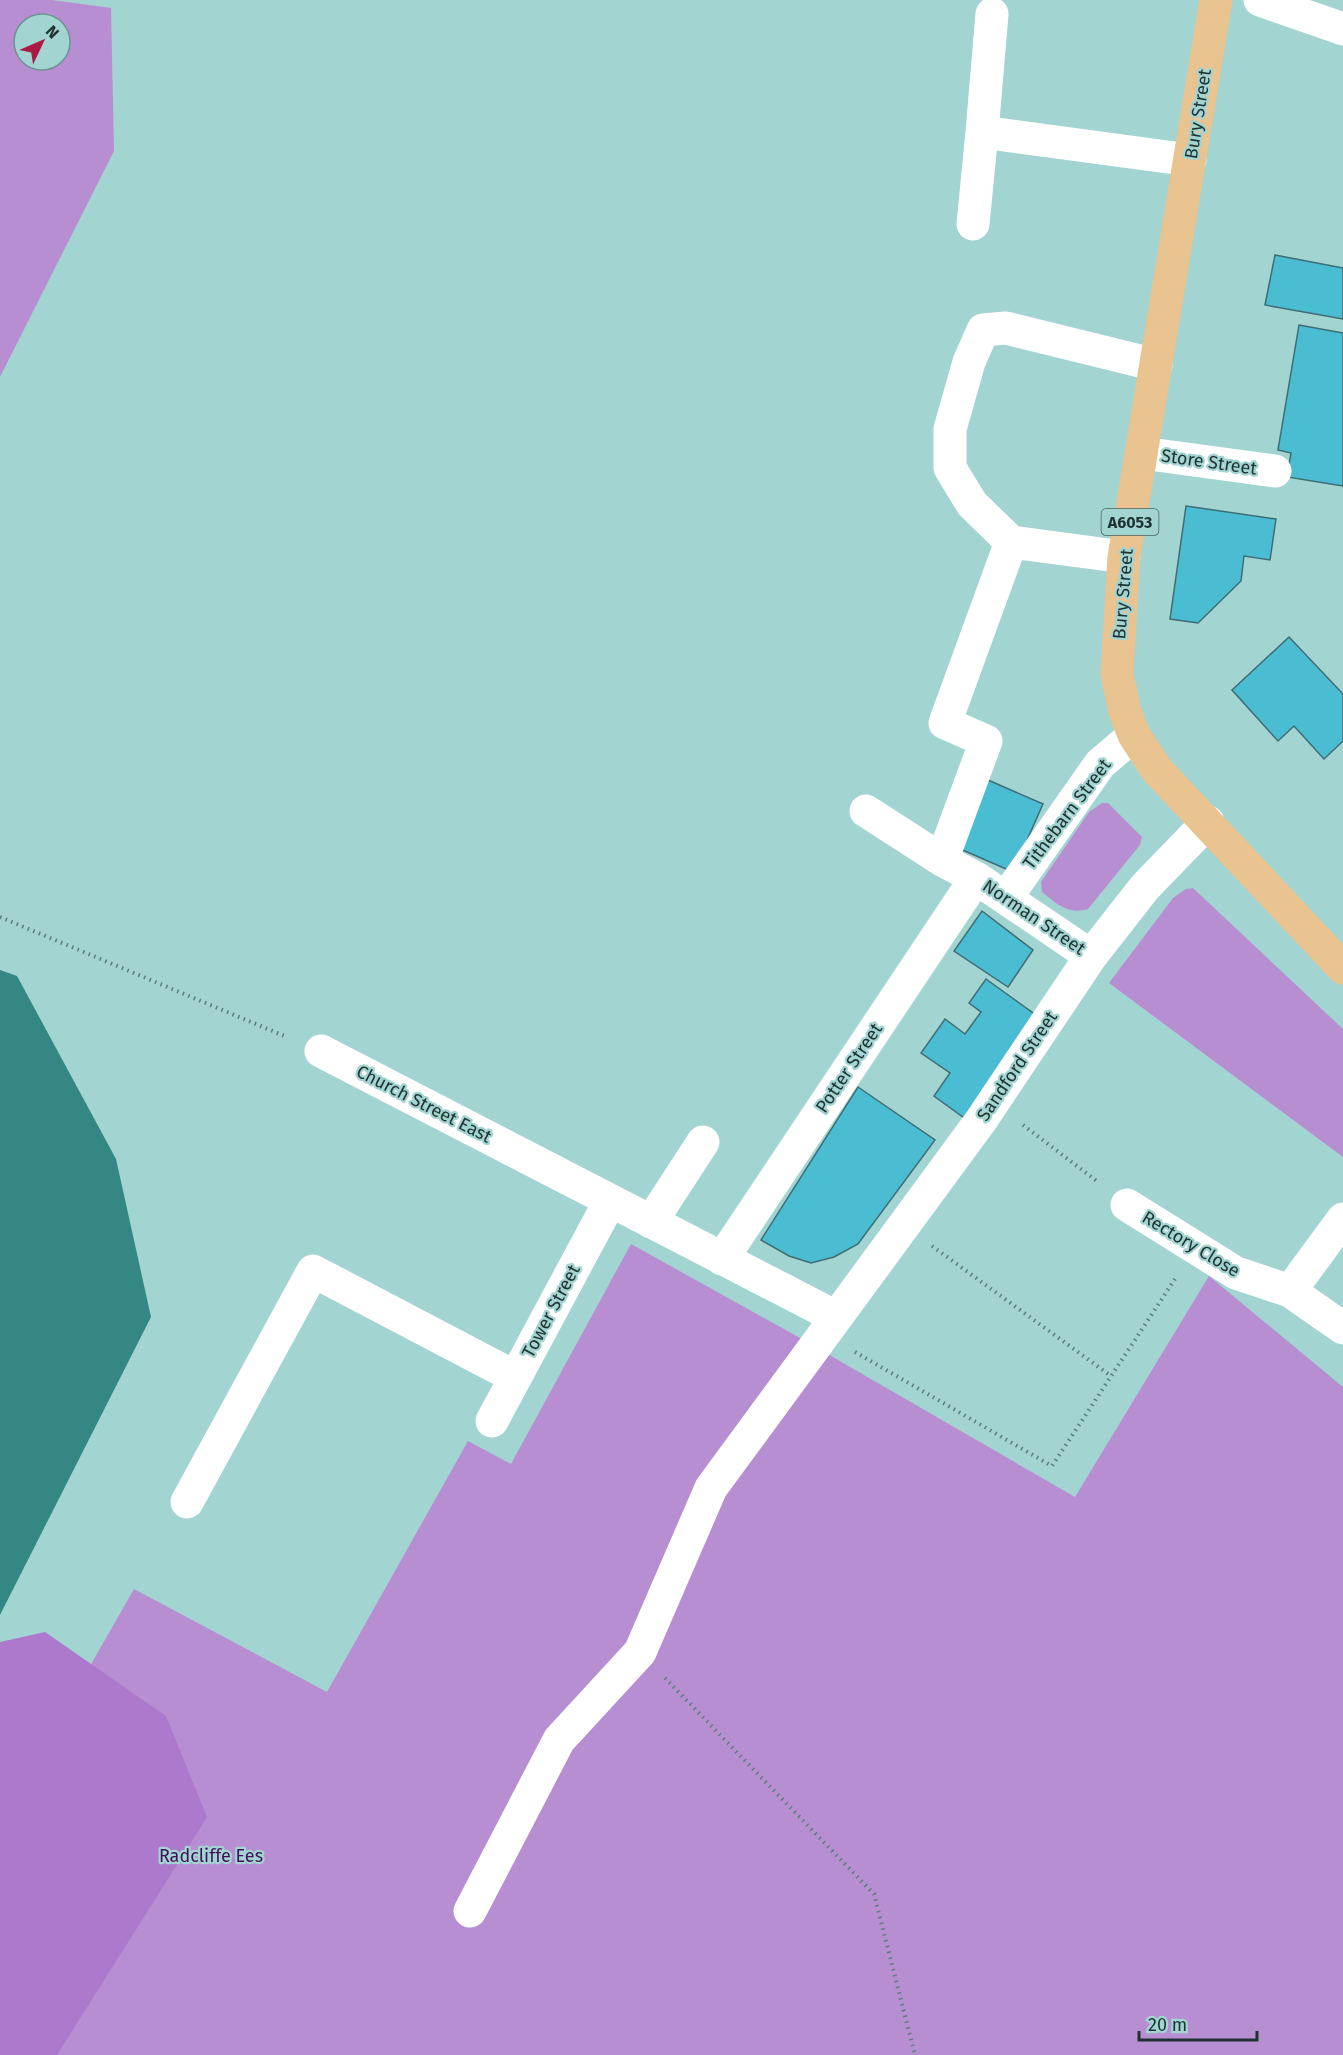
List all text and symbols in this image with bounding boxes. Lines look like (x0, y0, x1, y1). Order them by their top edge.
north arrow (12, 12, 72, 72)
text: N (42, 22, 63, 42)
street label: Bury Street (1180, 67, 1216, 161)
street label: Store Street (1160, 444, 1259, 480)
road number: A6053 (1102, 509, 1158, 535)
street label: Bury Street (1108, 547, 1138, 640)
street label: Tithebarn Street (1018, 754, 1116, 874)
street label: Norman Street (978, 875, 1090, 960)
street label: Sandford Street (972, 1006, 1062, 1125)
street label: Potter Street (811, 1019, 887, 1117)
street label: Church Street East (353, 1060, 496, 1148)
street label: Rectory Close (1138, 1206, 1244, 1282)
street label: Tower Street (517, 1260, 585, 1361)
park label: Radcliffe Ees (159, 1845, 263, 1867)
scale bar (1139, 2004, 1258, 2042)
text: 20 m (1148, 2014, 1187, 2036)

